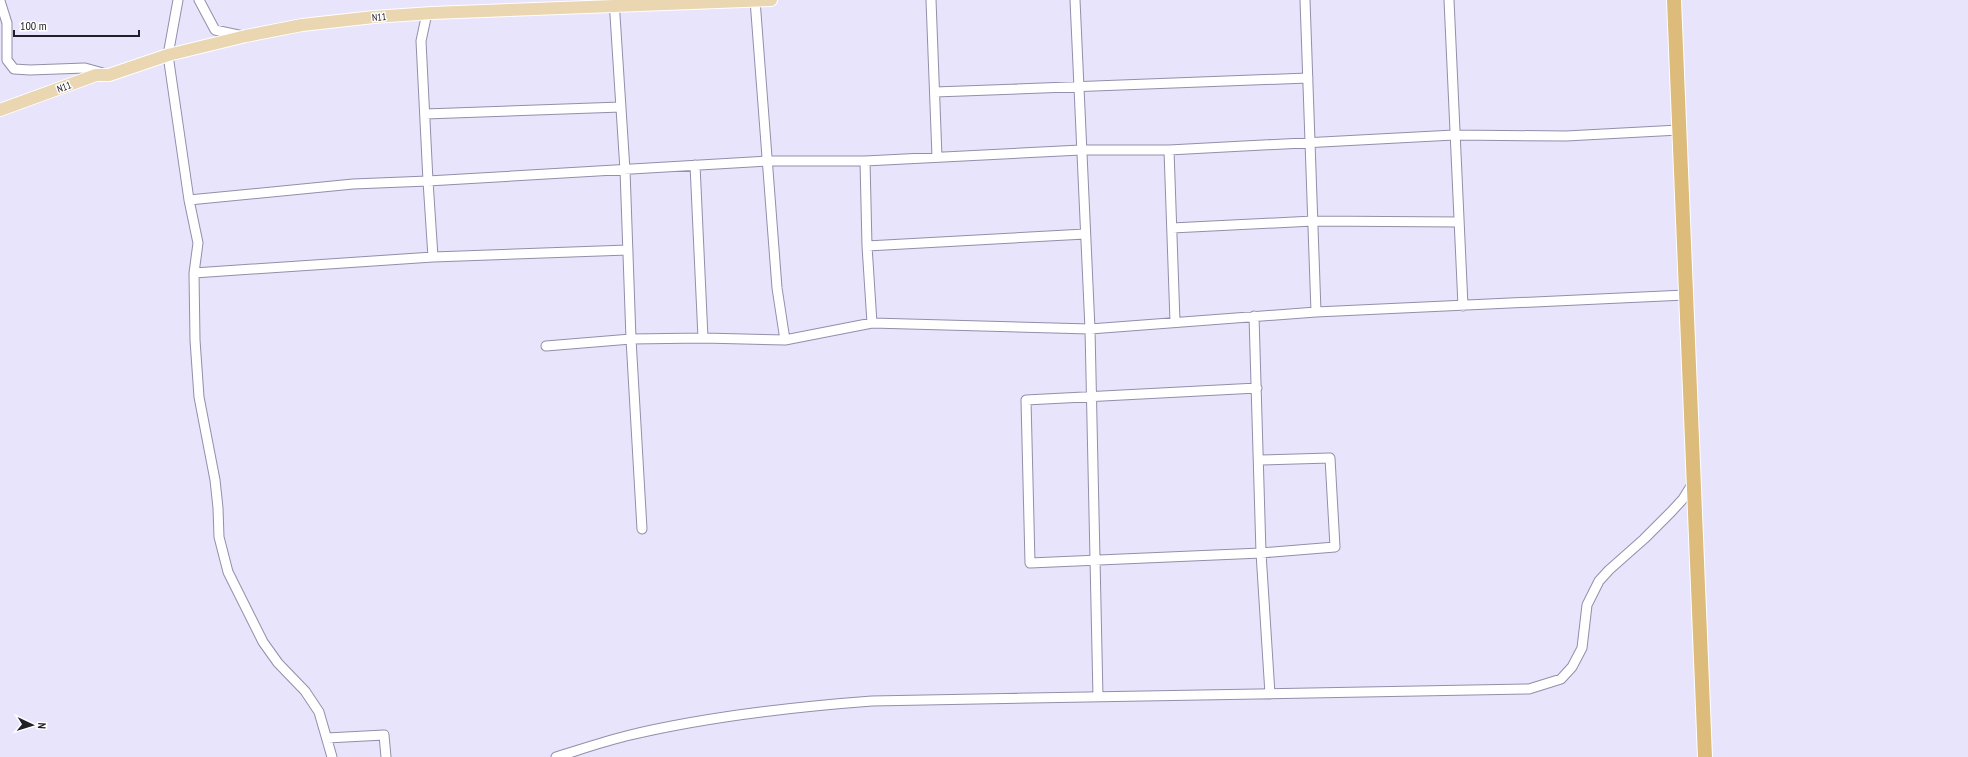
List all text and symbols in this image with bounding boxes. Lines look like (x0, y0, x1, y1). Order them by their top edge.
street label: N11 (371, 10, 387, 24)
scale bar (14, 12, 139, 38)
text: 100 m (20, 18, 47, 33)
street label: N11 (55, 78, 73, 96)
north arrow (12, 705, 52, 745)
text: N (35, 722, 49, 729)

